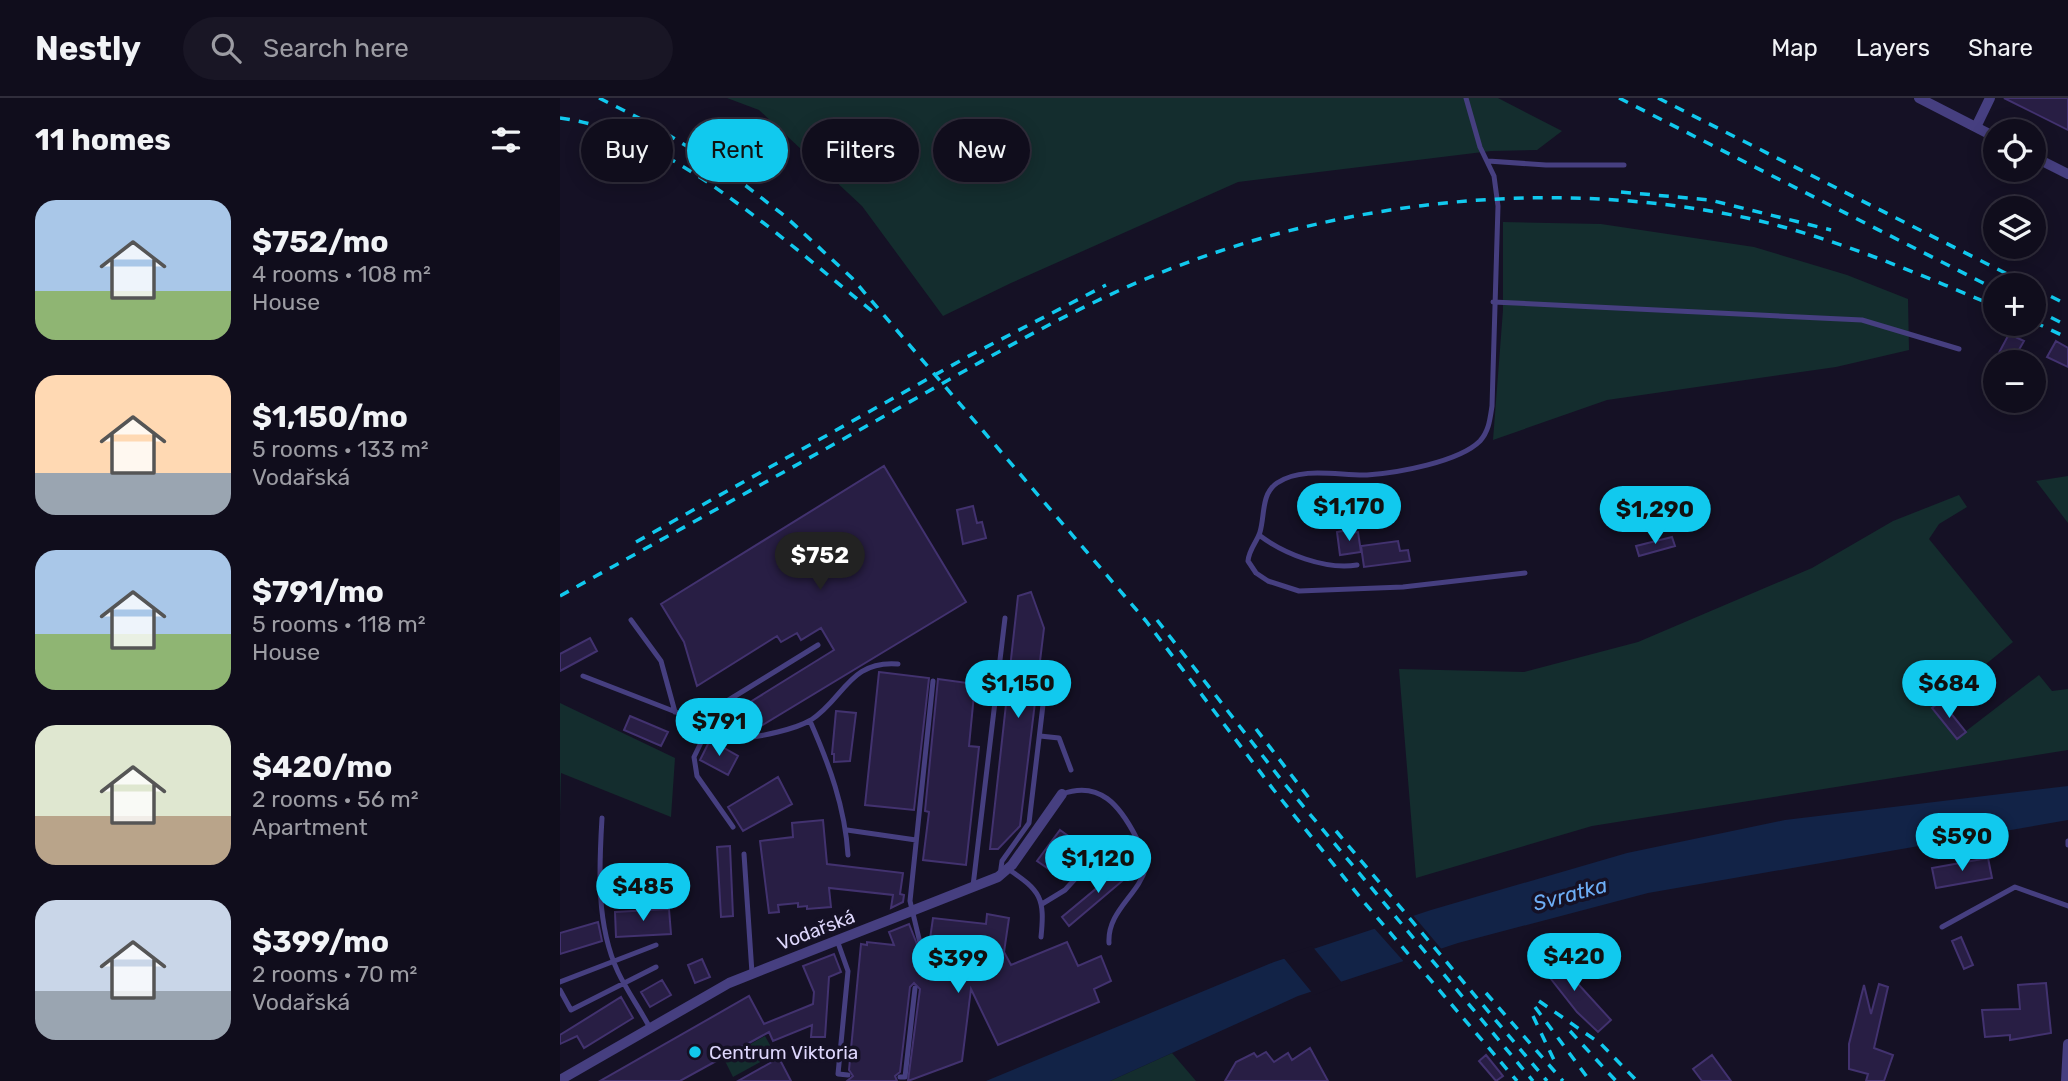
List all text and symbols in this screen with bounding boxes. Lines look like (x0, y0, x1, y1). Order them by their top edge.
search box (183, 17, 673, 80)
text: Nestly (35, 29, 141, 68)
icon: search (207, 29, 245, 67)
text: Search here (263, 33, 409, 64)
text: Map (1771, 34, 1818, 62)
text: Layers (1856, 34, 1930, 62)
text: Share (1968, 34, 2033, 62)
chip: Buy (581, 119, 673, 182)
chip: Rent (687, 119, 788, 182)
chip: Filters (802, 119, 919, 182)
chip: New (933, 119, 1030, 182)
map controls (1983, 119, 2046, 413)
button: locate (1983, 119, 2046, 182)
icon: filters (487, 121, 525, 159)
text: 11 homes (35, 122, 171, 158)
button: layers (1983, 196, 2046, 259)
text: $752/mo (252, 224, 389, 260)
icon: home (91, 228, 175, 312)
text: 4 rooms · 108 m² (252, 260, 431, 288)
button: + (1983, 273, 2046, 336)
text: House (252, 288, 320, 316)
button: − (1983, 350, 2046, 413)
text: $1,150/mo (252, 399, 408, 435)
icon: home (91, 403, 175, 487)
text: 5 rooms · 133 m² (252, 435, 429, 463)
text: Vodařská (252, 463, 350, 491)
pin: $1,170 (1292, 484, 1406, 543)
pin: $1,290 (1598, 486, 1712, 546)
text: $1,170 (1313, 492, 1385, 520)
text: $1,290 (1616, 495, 1694, 523)
pin: $752 (779, 532, 861, 592)
text: $752 (791, 541, 849, 569)
text: $791/mo (252, 574, 384, 610)
icon: home (91, 578, 175, 662)
text: 5 rooms · 118 m² (252, 610, 426, 638)
text: House (252, 638, 320, 666)
pin: $1,150 (961, 660, 1075, 720)
pin: $684 (1908, 660, 1990, 720)
text: $1,150 (981, 669, 1055, 697)
text: $684 (1918, 669, 1980, 697)
pin: $791 (678, 698, 760, 758)
text: $791 (692, 707, 746, 735)
text: $420/mo (252, 749, 392, 785)
icon: home (91, 753, 175, 837)
text: 2 rooms · 56 m² (252, 785, 419, 813)
text: Apartment (252, 813, 368, 841)
pin: $590 (1921, 814, 2003, 873)
text: $590 (1932, 822, 1992, 850)
pin: $1,120 (1041, 836, 1155, 895)
text: $1,120 (1061, 844, 1135, 872)
pin: $485 (602, 864, 684, 923)
text: $485 (612, 872, 674, 900)
water label: Svratka (1530, 872, 1610, 916)
street label: Vodařská (774, 905, 858, 955)
text: $399/mo (252, 924, 389, 960)
icon: home (91, 928, 175, 1012)
pin: $420 (1533, 934, 1615, 993)
pin: $399 (917, 936, 999, 995)
text: $420 (1543, 942, 1605, 970)
text: $399 (928, 944, 988, 972)
text: 2 rooms · 70 m² (252, 960, 417, 988)
text: Vodařská (252, 988, 350, 1016)
place label: Centrum Viktoria (709, 1041, 858, 1064)
marker: Centrum Viktoria (687, 1044, 703, 1060)

